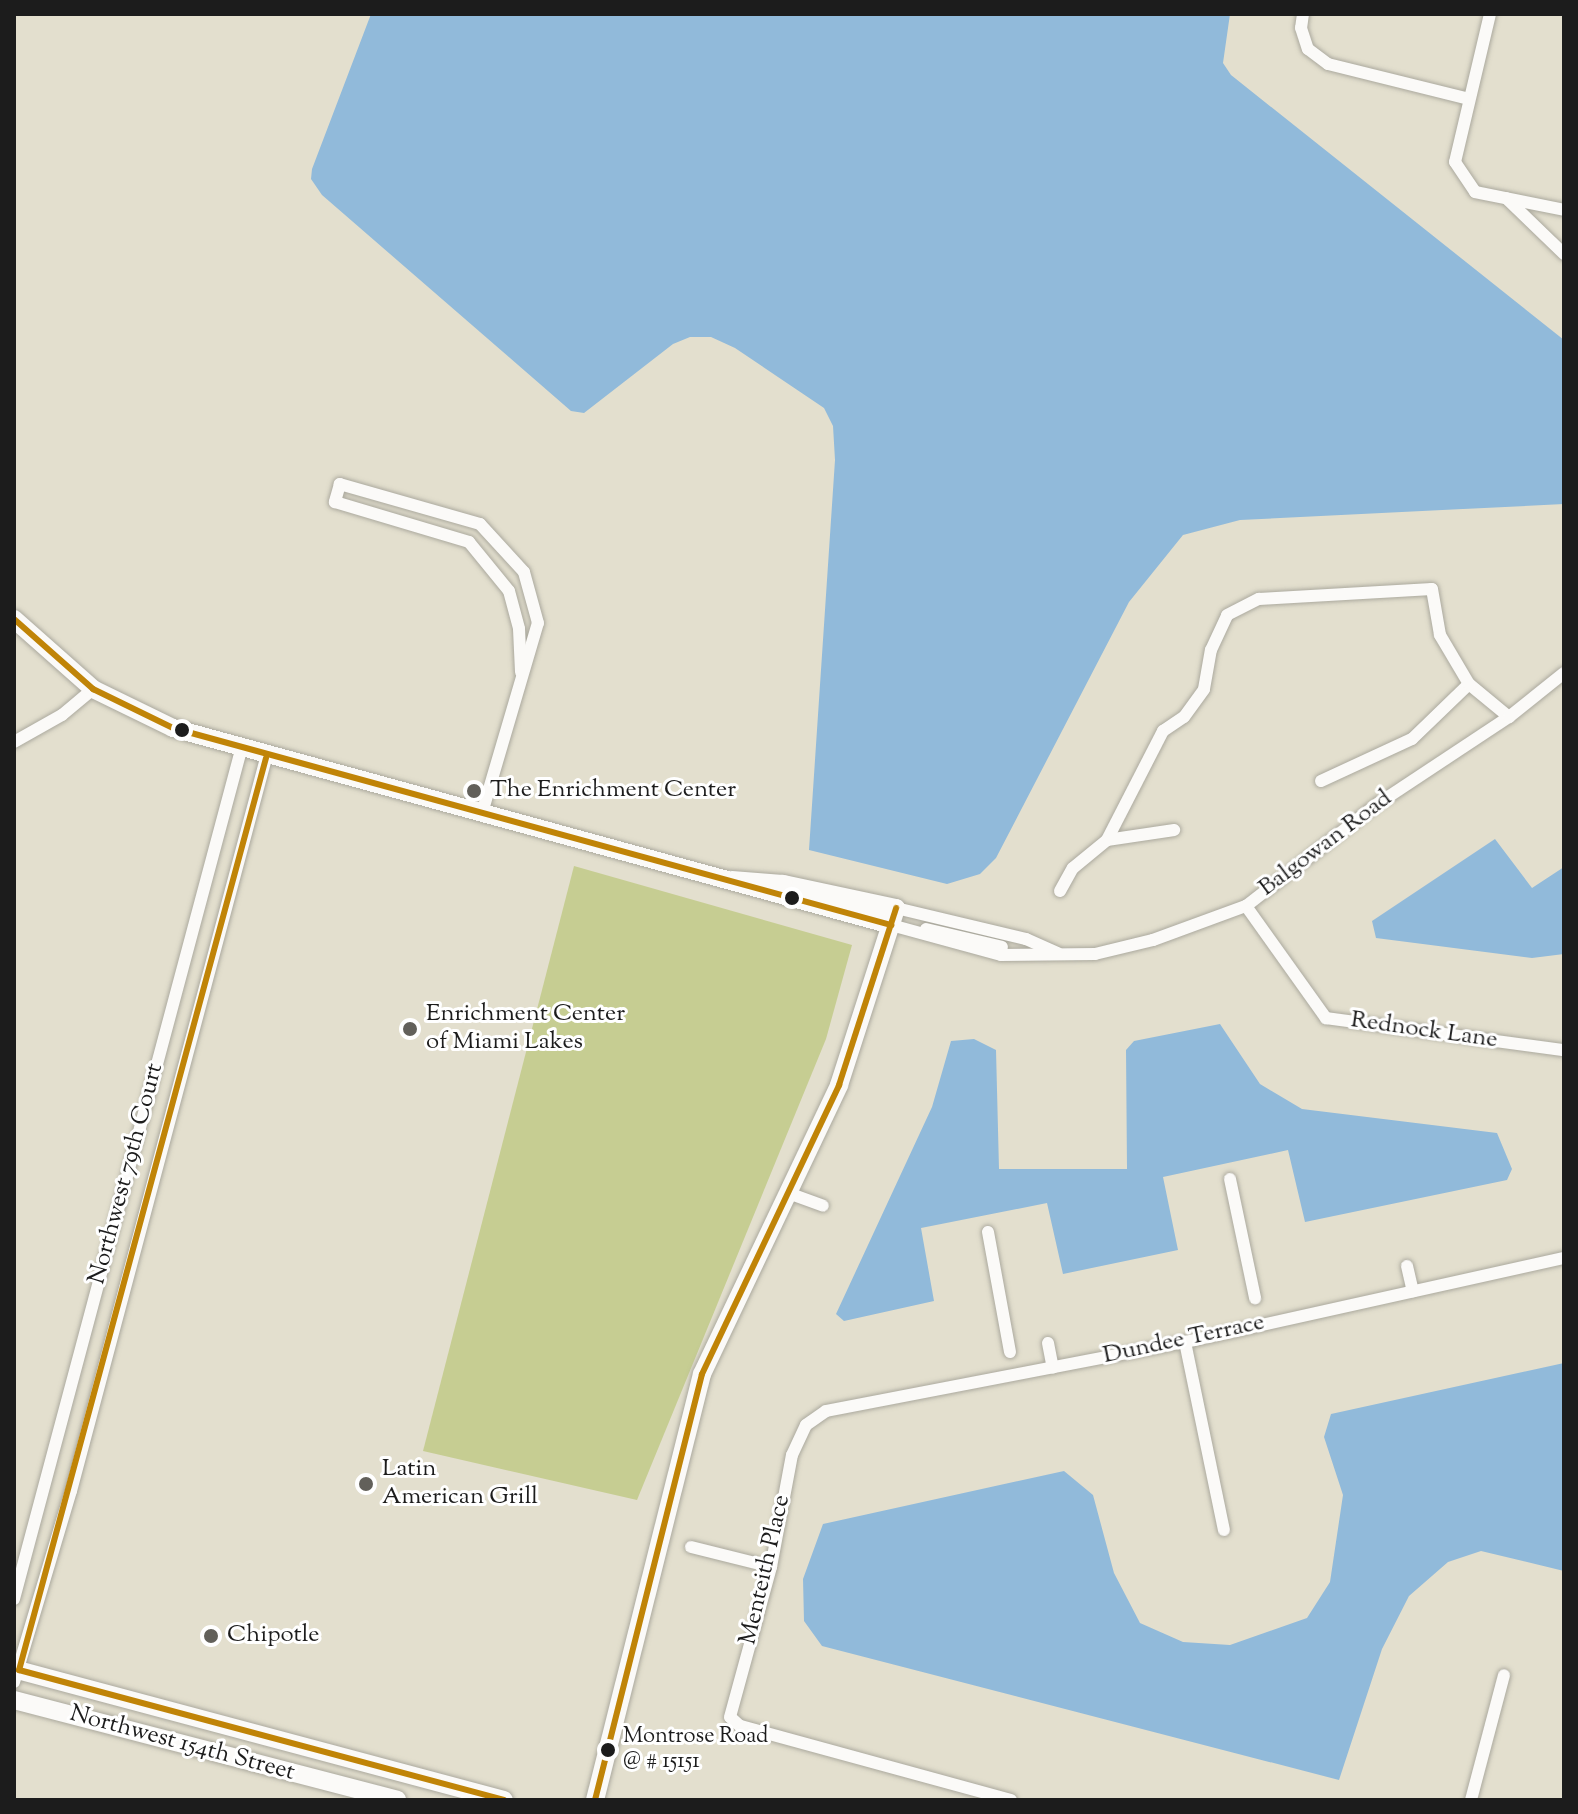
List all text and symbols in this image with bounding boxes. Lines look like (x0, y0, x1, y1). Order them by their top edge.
unlabelled marker (174, 722, 190, 738)
place label: The Enrichment Center (490, 777, 736, 805)
marker: The Enrichment Center (465, 782, 483, 800)
street label: Balgowan Road (1254, 785, 1398, 903)
unlabelled marker (784, 890, 800, 906)
place label: Enrichment Center of Miami Lakes (426, 1001, 625, 1057)
street label: Rednock Lane (1349, 1006, 1499, 1056)
marker: Enrichment Center of Miami Lakes (401, 1020, 419, 1038)
street label: Northwest 79th Court (84, 1060, 170, 1288)
street label: Dundee Terrace (1101, 1309, 1267, 1371)
place label: Latin American Grill (382, 1456, 538, 1512)
marker: Latin American Grill (357, 1475, 375, 1493)
street label: Menteith Place (735, 1492, 797, 1648)
place label: Chipotle (227, 1622, 319, 1650)
marker: Chipotle (202, 1627, 220, 1645)
street label: Northwest 154th Street (66, 1700, 298, 1788)
place label: Montrose Road @ # 15151 (623, 1724, 769, 1776)
marker: Montrose Road @ # 15151 (600, 1742, 616, 1758)

